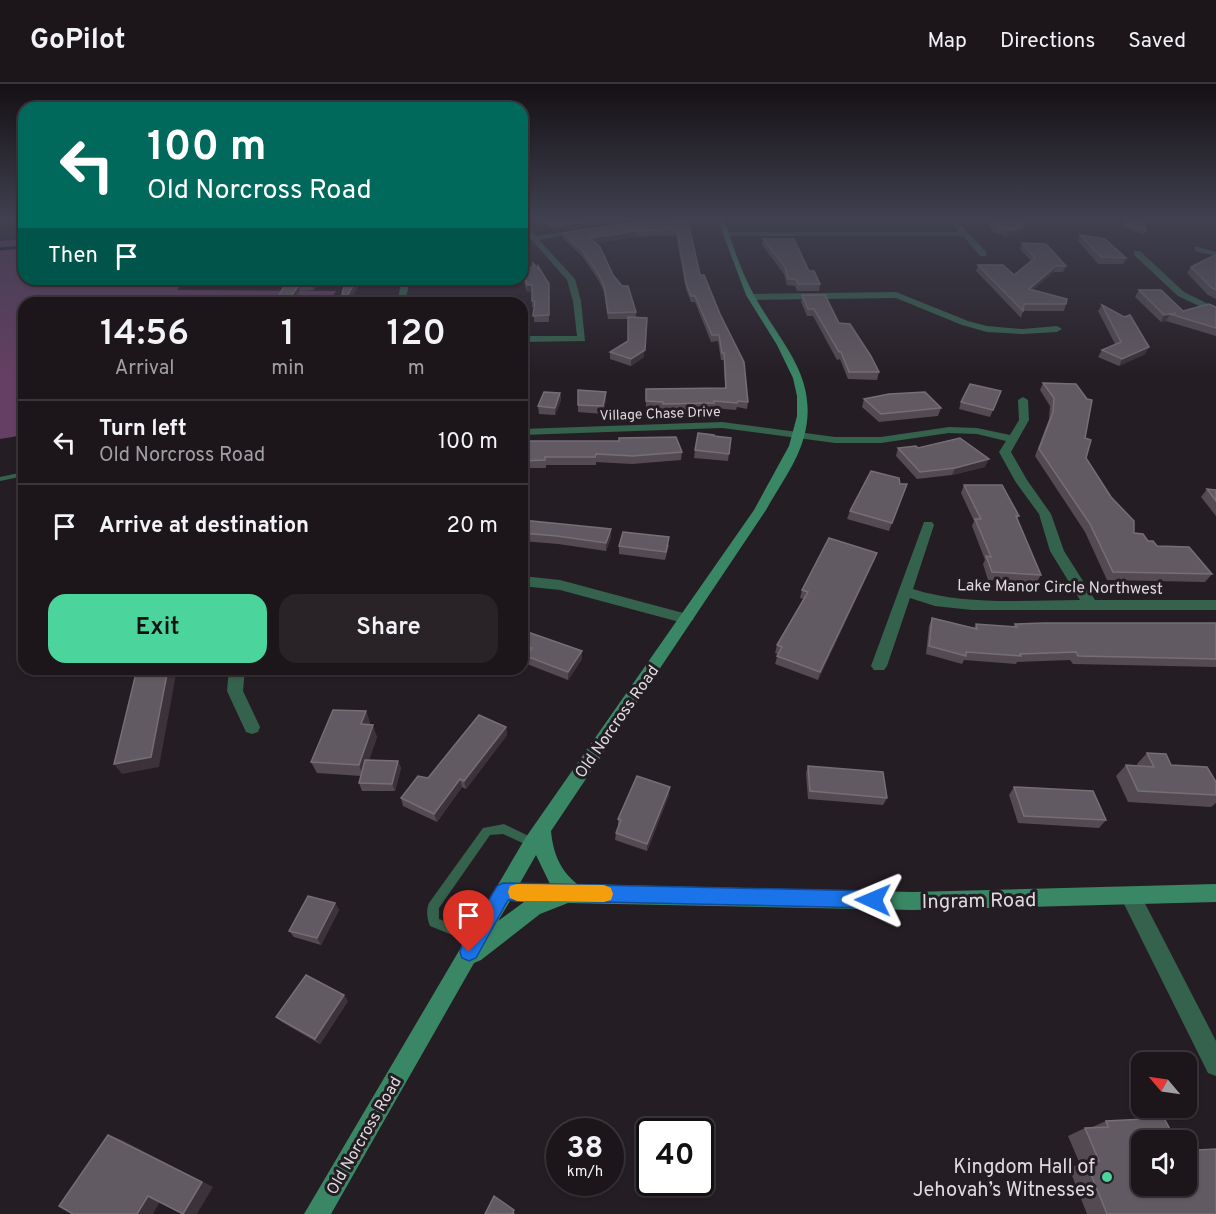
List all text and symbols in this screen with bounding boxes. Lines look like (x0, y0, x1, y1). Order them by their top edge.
text: GoPilot (30, 23, 125, 59)
text: Map (927, 28, 967, 55)
text: Directions (1000, 28, 1095, 55)
text: Saved (1128, 28, 1186, 55)
text: 100 m (147, 122, 266, 175)
icon: left (48, 126, 126, 204)
text: Old Norcross Road (147, 174, 372, 208)
icon: arrive (110, 240, 143, 273)
text: Then (48, 243, 98, 270)
text: 14:56 (100, 312, 189, 358)
text: 1 (281, 312, 295, 358)
text: 120 (386, 312, 446, 358)
text: Arrival (115, 356, 174, 382)
text: min (271, 356, 304, 382)
text: m (408, 356, 425, 382)
street label: Village Chase Drive (599, 404, 721, 425)
text: Turn left (99, 416, 187, 443)
icon: left (48, 426, 81, 459)
text: 100 m (438, 429, 498, 456)
text: Old Norcross Road (99, 443, 265, 469)
icon: arrive (48, 510, 81, 543)
text: Arrive at destination (99, 513, 309, 540)
text: 20 m (447, 513, 498, 540)
street label: Lake Manor Circle Northwest (957, 576, 1163, 600)
button: Exit (48, 594, 267, 663)
button: Share (279, 594, 498, 663)
street label: Old Norcross Road (571, 662, 664, 782)
position arrow (841, 868, 905, 932)
street label: Ingram Road (921, 888, 1037, 916)
pin (443, 890, 494, 952)
icon: arrive (452, 899, 485, 932)
north arrow (1131, 1052, 1197, 1118)
map controls (1131, 1052, 1197, 1196)
street label: Old Norcross Road (323, 1073, 407, 1199)
speed limit sign: 40 (636, 1118, 714, 1196)
button: sound (1131, 1130, 1197, 1196)
text: 38 (567, 1131, 603, 1168)
place label: Kingdom Hall of Jehovah’s Witnesses (913, 1155, 1095, 1204)
text: km/h (567, 1163, 603, 1182)
marker: Kingdom Hall of Jehovah’s Witnesses (1100, 1170, 1114, 1184)

